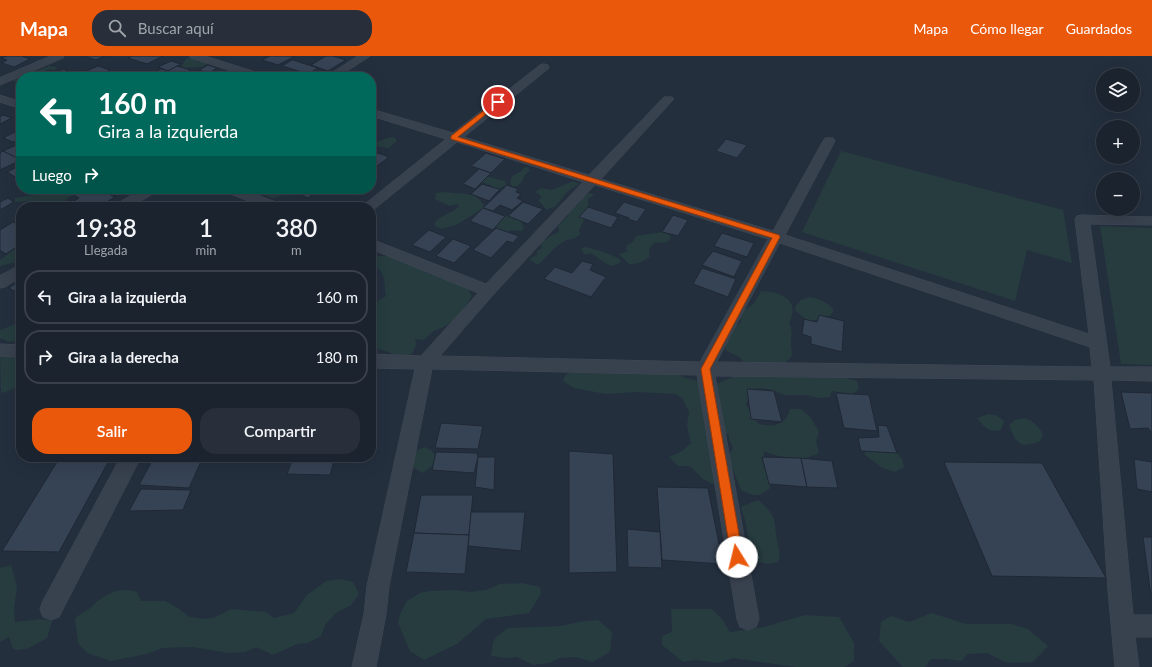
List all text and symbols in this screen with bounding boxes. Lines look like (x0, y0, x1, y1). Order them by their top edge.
search box (92, 10, 372, 46)
text: Mapa (20, 17, 68, 40)
icon: search (106, 17, 128, 39)
text: Buscar aquí (138, 19, 214, 37)
text: Mapa (914, 20, 948, 37)
text: Cómo llegar (970, 20, 1044, 37)
text: Guardados (1066, 20, 1132, 37)
map controls (1096, 68, 1140, 216)
button: layers (1096, 68, 1140, 112)
pin (481, 85, 515, 119)
text: 160 m (98, 86, 177, 120)
icon: left (32, 88, 84, 140)
icon: arrive (487, 91, 509, 113)
text: Gira a la izquierda (98, 120, 238, 142)
button: + (1096, 120, 1140, 164)
icon: right (80, 164, 102, 186)
text: Luego (32, 166, 72, 184)
button: − (1096, 172, 1140, 216)
text: 19:38 (75, 213, 137, 242)
text: 1 (199, 213, 213, 242)
text: 380 (275, 213, 317, 242)
text: Llegada (84, 242, 128, 258)
text: min (195, 242, 217, 258)
text: m (291, 242, 302, 258)
icon: left (34, 286, 56, 308)
text: Gira a la izquierda (68, 288, 187, 306)
text: 160 m (316, 288, 358, 306)
icon: right (34, 346, 56, 368)
text: Gira a la derecha (68, 348, 179, 366)
text: 180 m (316, 348, 358, 366)
button: Salir (32, 408, 192, 454)
button: Compartir (200, 408, 360, 454)
position arrow (716, 536, 758, 578)

